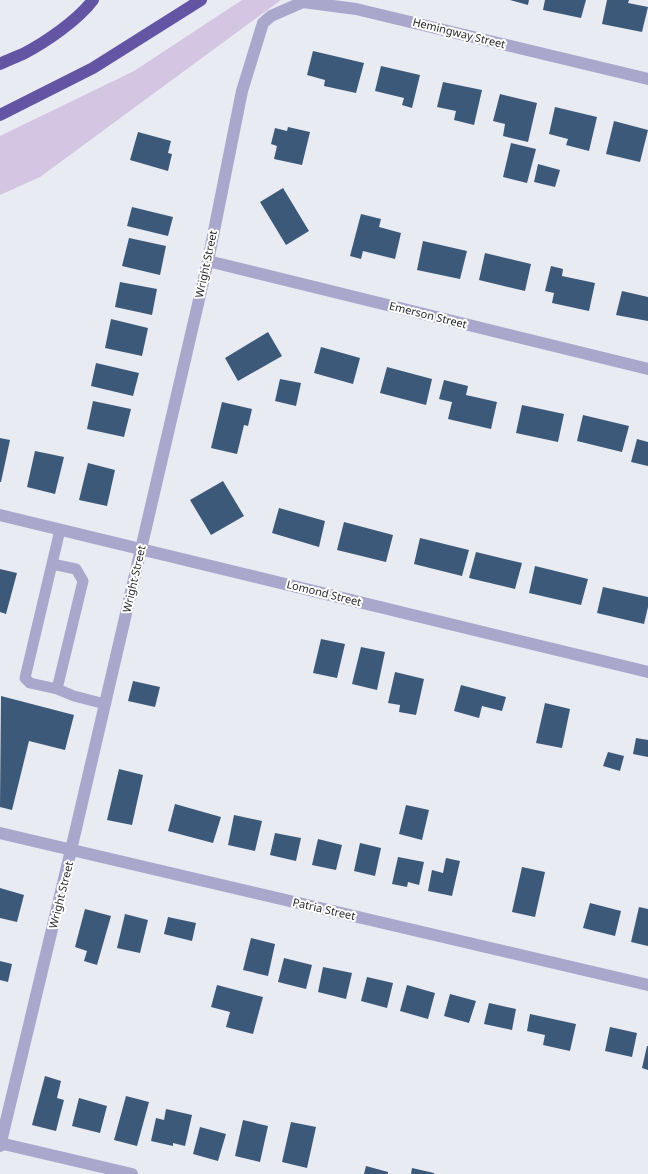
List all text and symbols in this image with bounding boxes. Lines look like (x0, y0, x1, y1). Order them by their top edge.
street label: Hemingway Street (411, 14, 507, 51)
street label: Wright Street (191, 229, 220, 299)
street label: Emerson Street (388, 298, 468, 331)
street label: Wright Street (118, 544, 149, 614)
street label: Lomond Street (285, 576, 363, 609)
street label: Wright Street (45, 860, 76, 930)
street label: Patria Street (291, 894, 357, 923)

